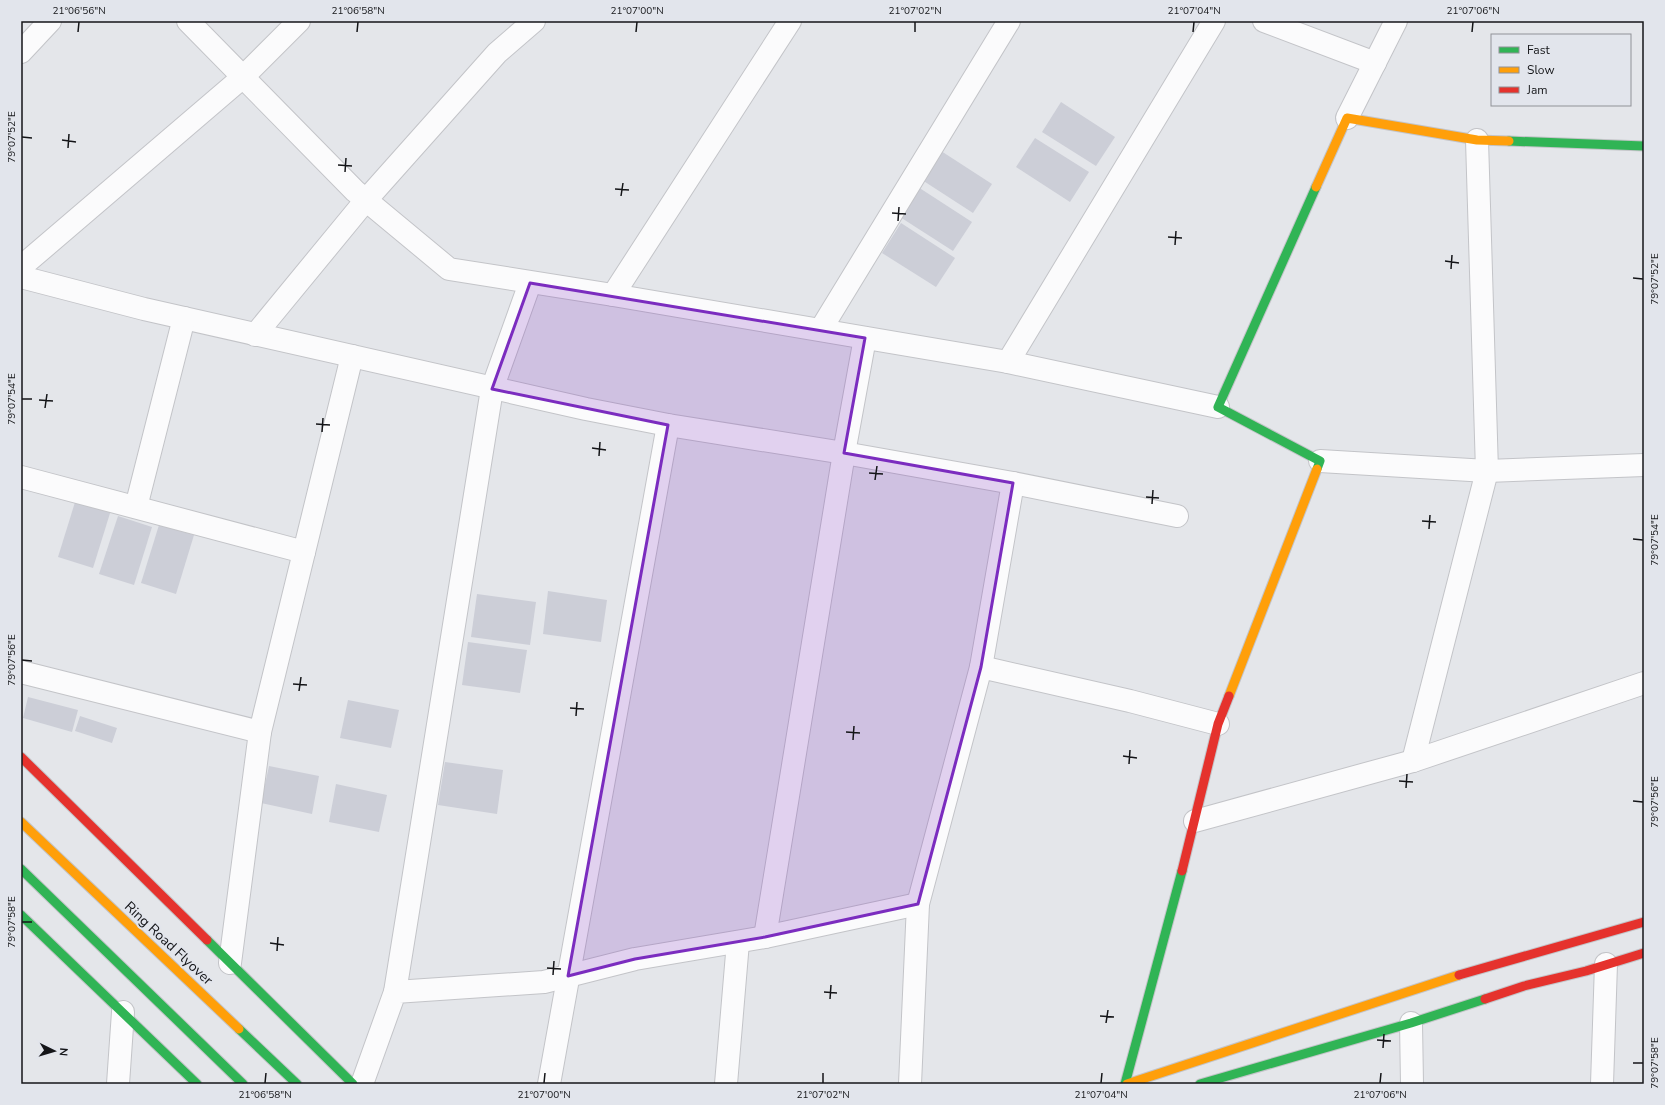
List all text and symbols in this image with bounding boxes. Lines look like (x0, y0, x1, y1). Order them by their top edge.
text: 21°06'56"N (52, 4, 106, 18)
text: 21°06'58"N (331, 4, 385, 18)
text: 21°07'00"N (610, 4, 664, 18)
text: 21°07'02"N (888, 4, 942, 18)
text: 21°07'04"N (1167, 4, 1221, 18)
text: 21°07'06"N (1446, 4, 1500, 18)
legend (1491, 34, 1631, 106)
text: Fast (1527, 42, 1550, 58)
text: Slow (1527, 62, 1555, 78)
text: Jam (1526, 82, 1548, 98)
text: 79°07'52"E (5, 111, 19, 163)
text: 79°07'52"E (1648, 253, 1662, 305)
text: 79°07'54"E (5, 373, 19, 425)
text: 79°07'54"E (1648, 514, 1662, 566)
text: 79°07'56"E (5, 634, 19, 686)
text: 79°07'56"E (1648, 776, 1662, 828)
text: 79°07'58"E (5, 896, 19, 948)
street label: Ring Road Flyover (120, 897, 217, 989)
north arrow (34, 1031, 74, 1071)
text: 79°07'58"E (1648, 1037, 1662, 1089)
text: N (56, 1047, 71, 1057)
text: 21°06'58"N (238, 1088, 292, 1102)
text: 21°07'00"N (517, 1088, 571, 1102)
text: 21°07'02"N (796, 1088, 850, 1102)
text: 21°07'04"N (1074, 1088, 1128, 1102)
text: 21°07'06"N (1353, 1088, 1407, 1102)

